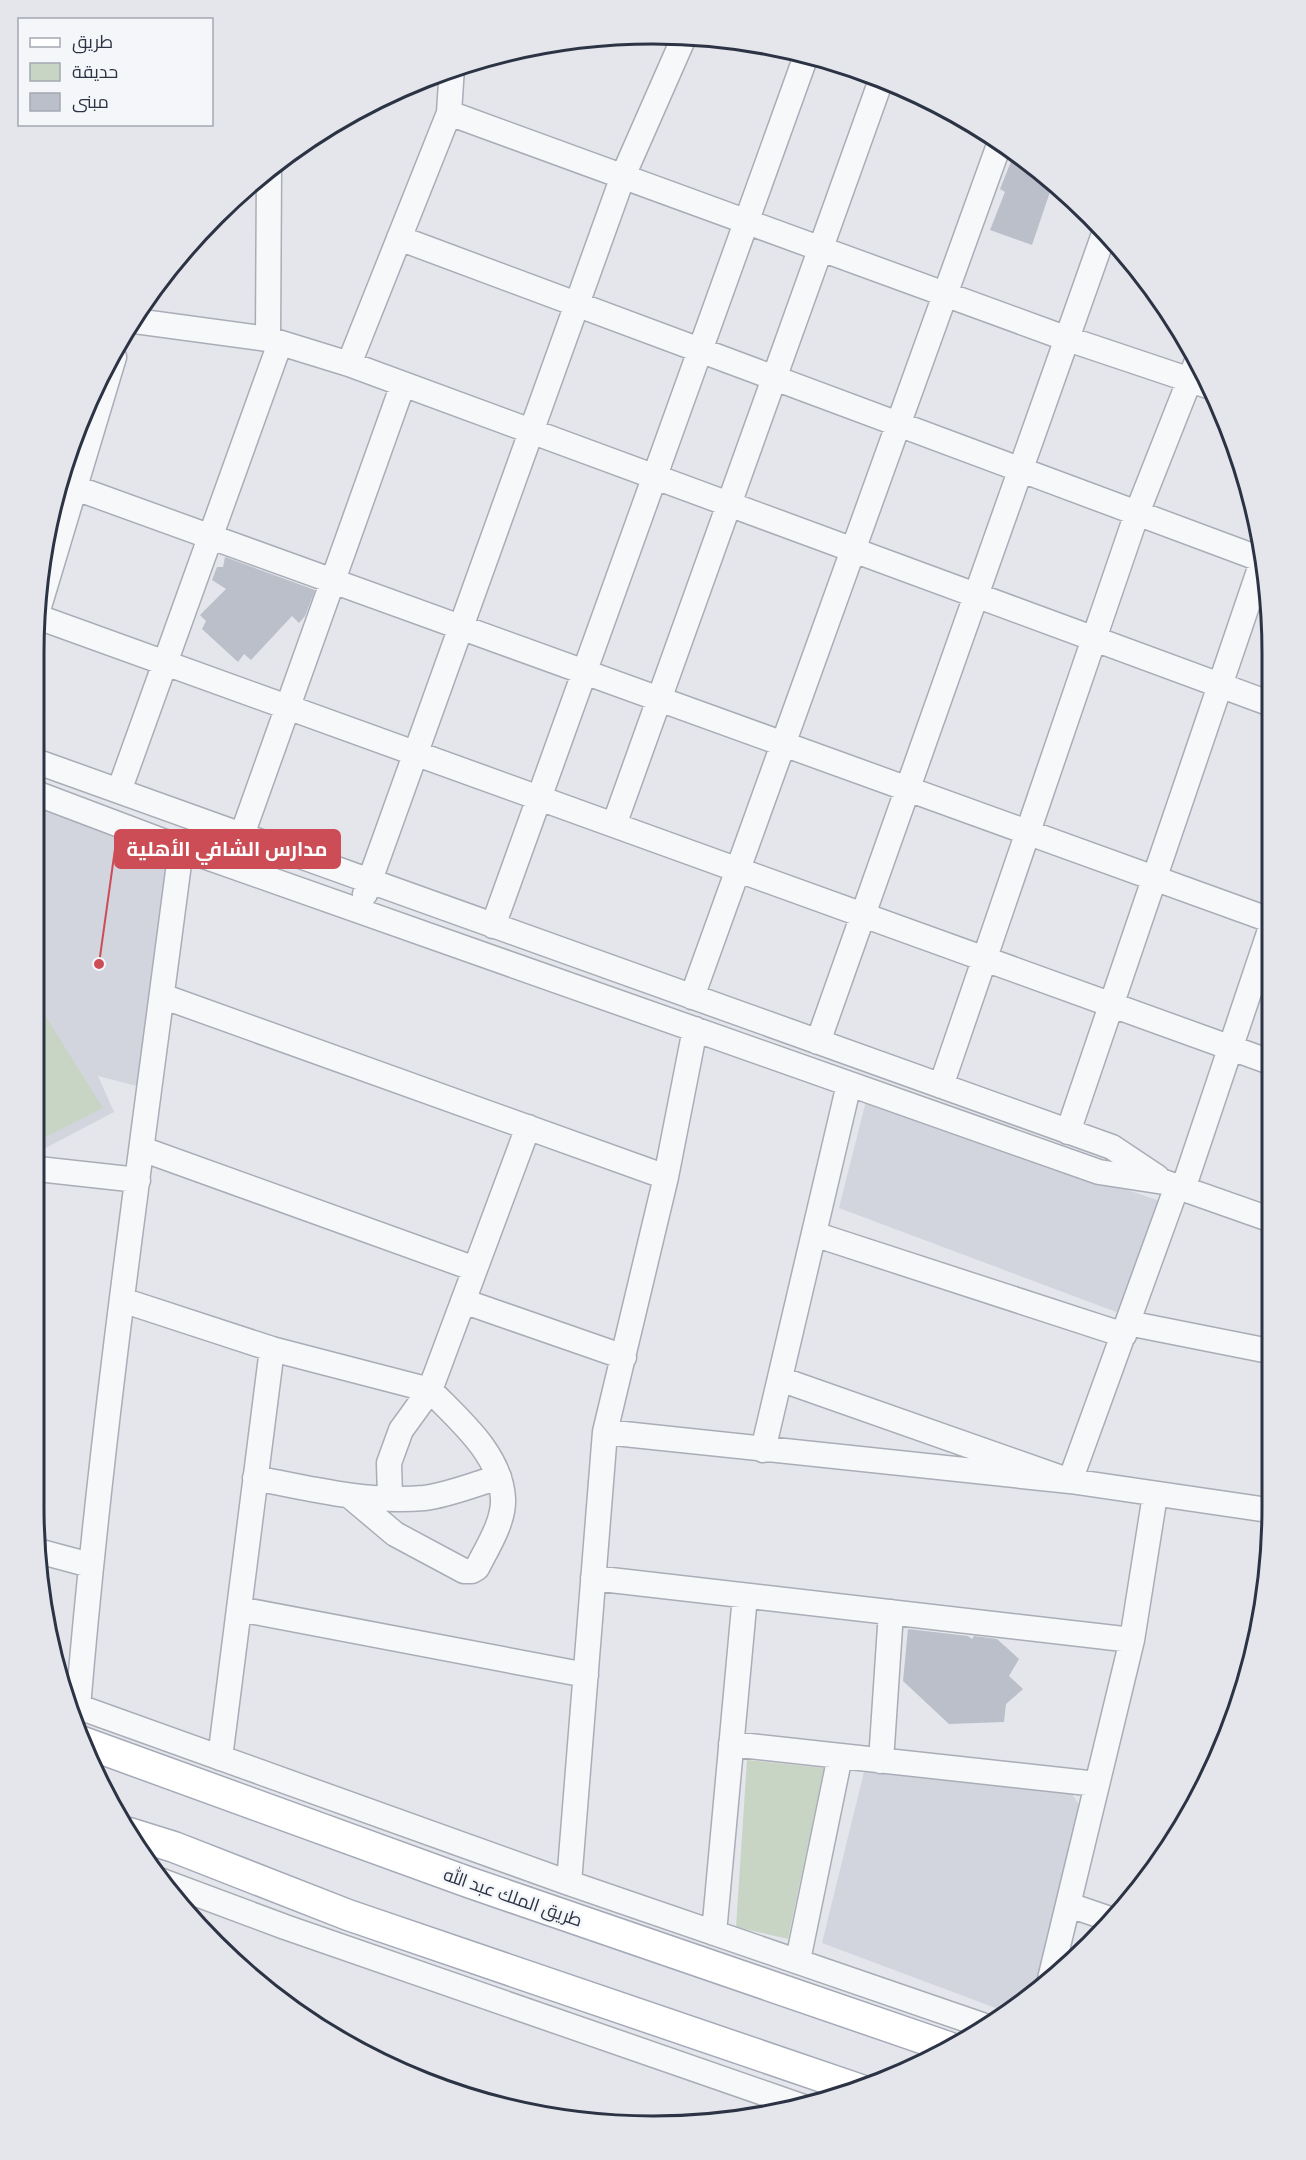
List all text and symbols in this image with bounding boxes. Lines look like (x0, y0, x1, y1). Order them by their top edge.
legend (18, 18, 213, 126)
text: طريق (72, 30, 113, 54)
text: حديقة (72, 60, 118, 83)
text: مبنى (72, 90, 109, 113)
callout: مدارس الشافي الأهلية (115, 830, 340, 868)
text: مدارس الشافي الأهلية (126, 835, 328, 865)
street label: طريق الملك عبد الله (440, 1862, 586, 1932)

